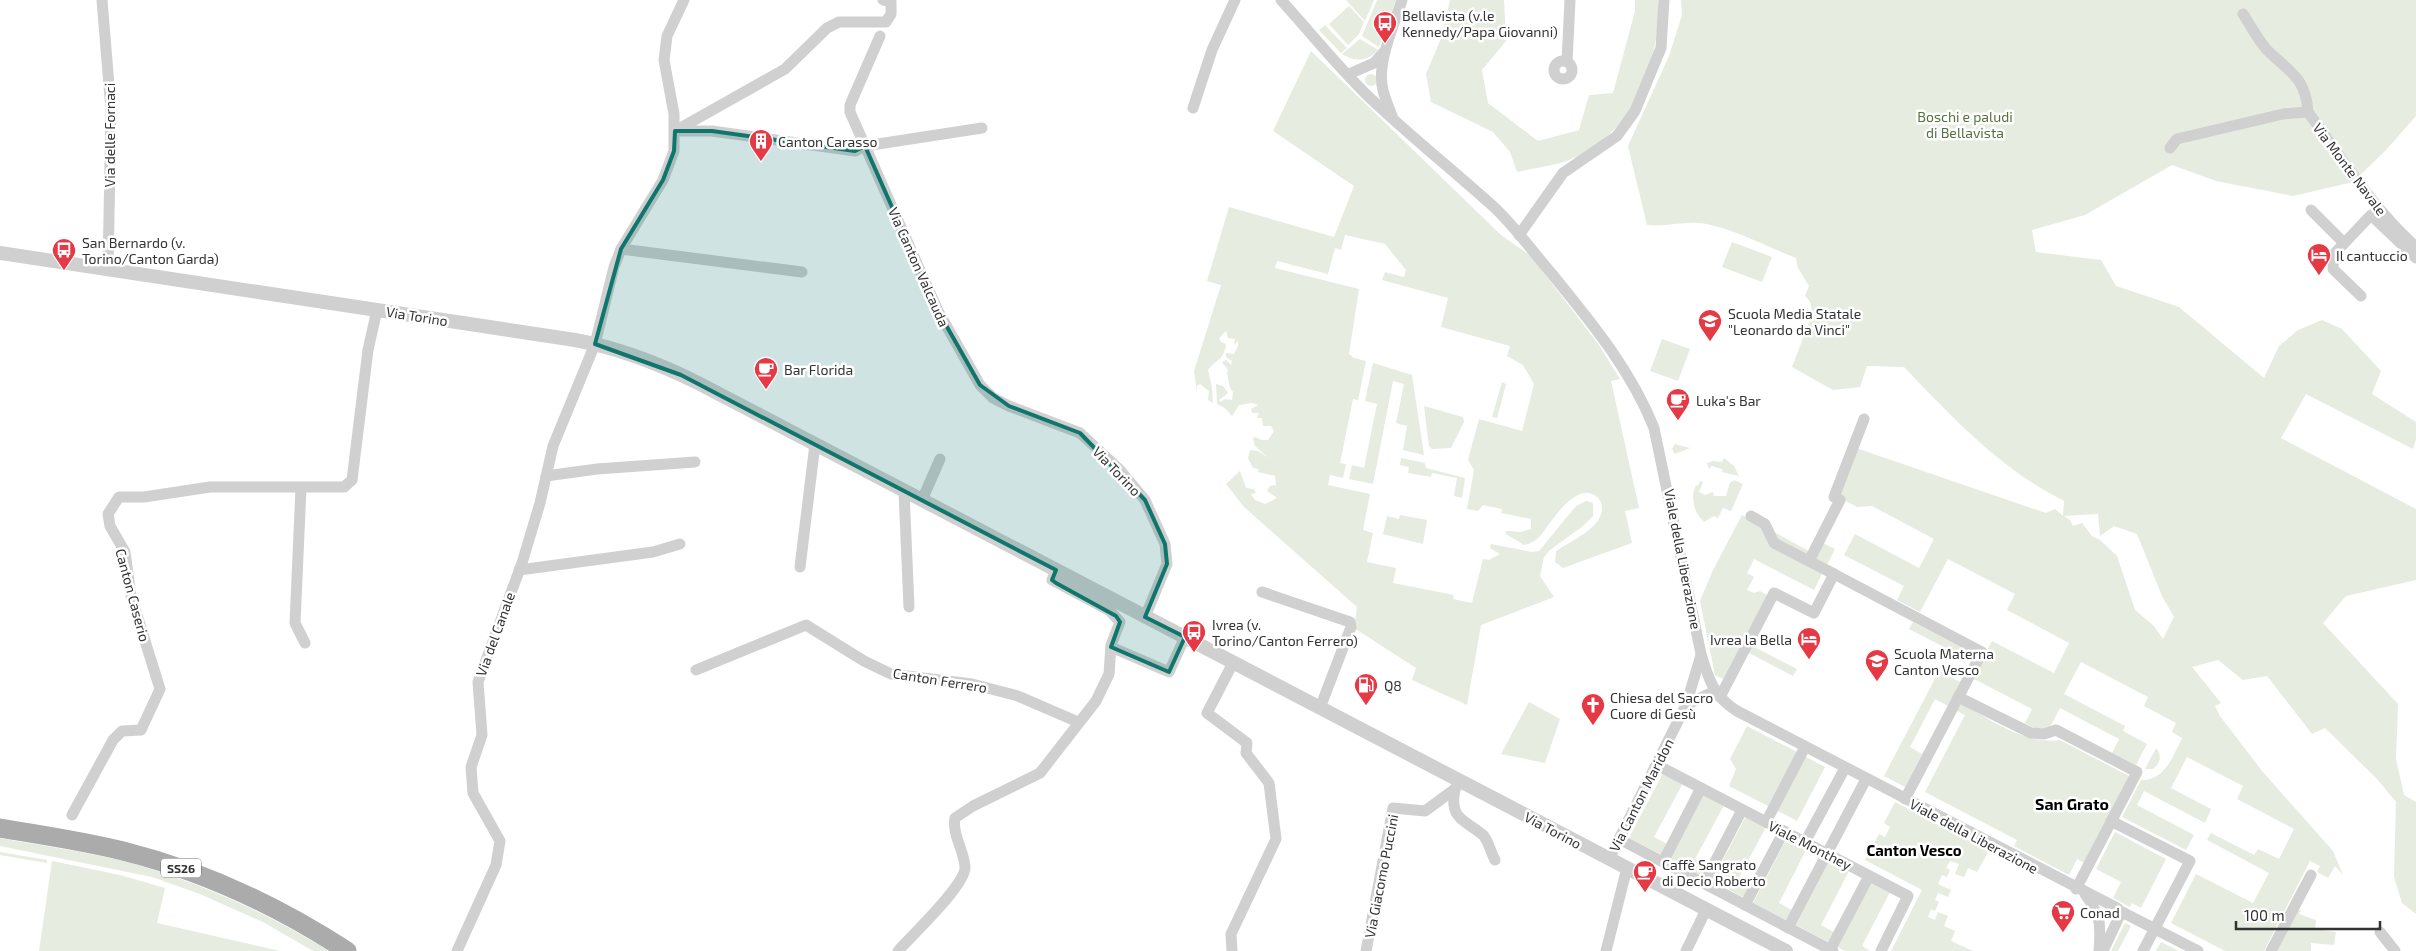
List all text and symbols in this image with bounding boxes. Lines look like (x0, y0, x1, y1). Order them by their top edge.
place label: Bellavista (v.le Kennedy/Papa Giovanni) (1402, 7, 1558, 40)
bus stop icon: Bellavista (v.le Kennedy/Papa Giovanni) (1372, 10, 1398, 44)
street label: Via delle Fornaci (101, 83, 118, 187)
park label: Boschi e paludi di Bellavista (1917, 108, 2013, 141)
street label: Via Monte Navale (2310, 119, 2390, 219)
building icon: Canton Carasso (748, 128, 774, 162)
place label: Canton Carasso (778, 133, 878, 150)
street label: Via Canton Valcauda (885, 205, 953, 329)
place label: San Bernardo (v. Torino/Canton Garda) (82, 234, 219, 267)
bus stop icon: San Bernardo (v. Torino/Canton Garda) (51, 237, 77, 271)
hotel icon: Il cantuccio (2306, 242, 2332, 276)
place label: Il cantuccio (2336, 247, 2408, 264)
street label: Via Torino (385, 303, 449, 329)
place label: Scuola Media Statale "Leonardo da Vinci" (1728, 305, 1861, 338)
school or university icon: Scuola Media Statale "Leonardo da Vinci" (1697, 308, 1723, 342)
cafe icon: Bar Florida (753, 356, 779, 390)
place label: Bar Florida (784, 361, 853, 378)
cafe icon: Luka's Bar (1665, 387, 1691, 421)
place label: Luka's Bar (1696, 392, 1761, 409)
street label: Via Torino (1089, 443, 1145, 499)
street label: Viale della Liberazione (1661, 487, 1705, 631)
street label: Canton Caserio (112, 547, 154, 643)
street label: Via del Canale (472, 590, 518, 678)
place label: Ivrea (v. Torino/Canton Ferrero) (1212, 616, 1358, 649)
bus stop icon: Ivrea (v. Torino/Canton Ferrero) (1181, 619, 1207, 653)
hotel icon: Ivrea la Bella (1796, 626, 1822, 660)
place label: Ivrea la Bella (1710, 631, 1792, 648)
place label: Scuola Materna Canton Vesco (1894, 645, 1994, 678)
school or university icon: Scuola Materna Canton Vesco (1864, 648, 1890, 682)
street label: Canton Ferrero (892, 664, 988, 696)
fuel station icon: Q8 (1353, 672, 1379, 706)
place label: Q8 (1384, 677, 1402, 694)
place label: Chiesa del Sacro Cuore di Gesù (1610, 689, 1713, 722)
church icon: Chiesa del Sacro Cuore di Gesù (1580, 692, 1606, 726)
street label: Via Canton Maridon (1605, 736, 1677, 854)
district label: San Grato (2035, 794, 2109, 813)
street label: Viale della Liberazione (1907, 795, 2041, 877)
street label: Via Torino (1522, 808, 1584, 852)
street label: Via Giacomo Puccini (1361, 813, 1401, 939)
street label: Viale Monthey (1766, 817, 1855, 874)
district label: Canton Vesco (1866, 841, 1962, 859)
place label: Caffè Sangrato di Decio Roberto (1662, 856, 1766, 889)
road number: SS26 (161, 858, 201, 878)
cafe icon: Caffè Sangrato di Decio Roberto (1632, 859, 1658, 893)
scale bar (2236, 898, 2380, 930)
supermarket icon: Conad (2050, 899, 2076, 933)
place label: Conad (2080, 904, 2120, 921)
text: 100 m (2244, 906, 2285, 924)

